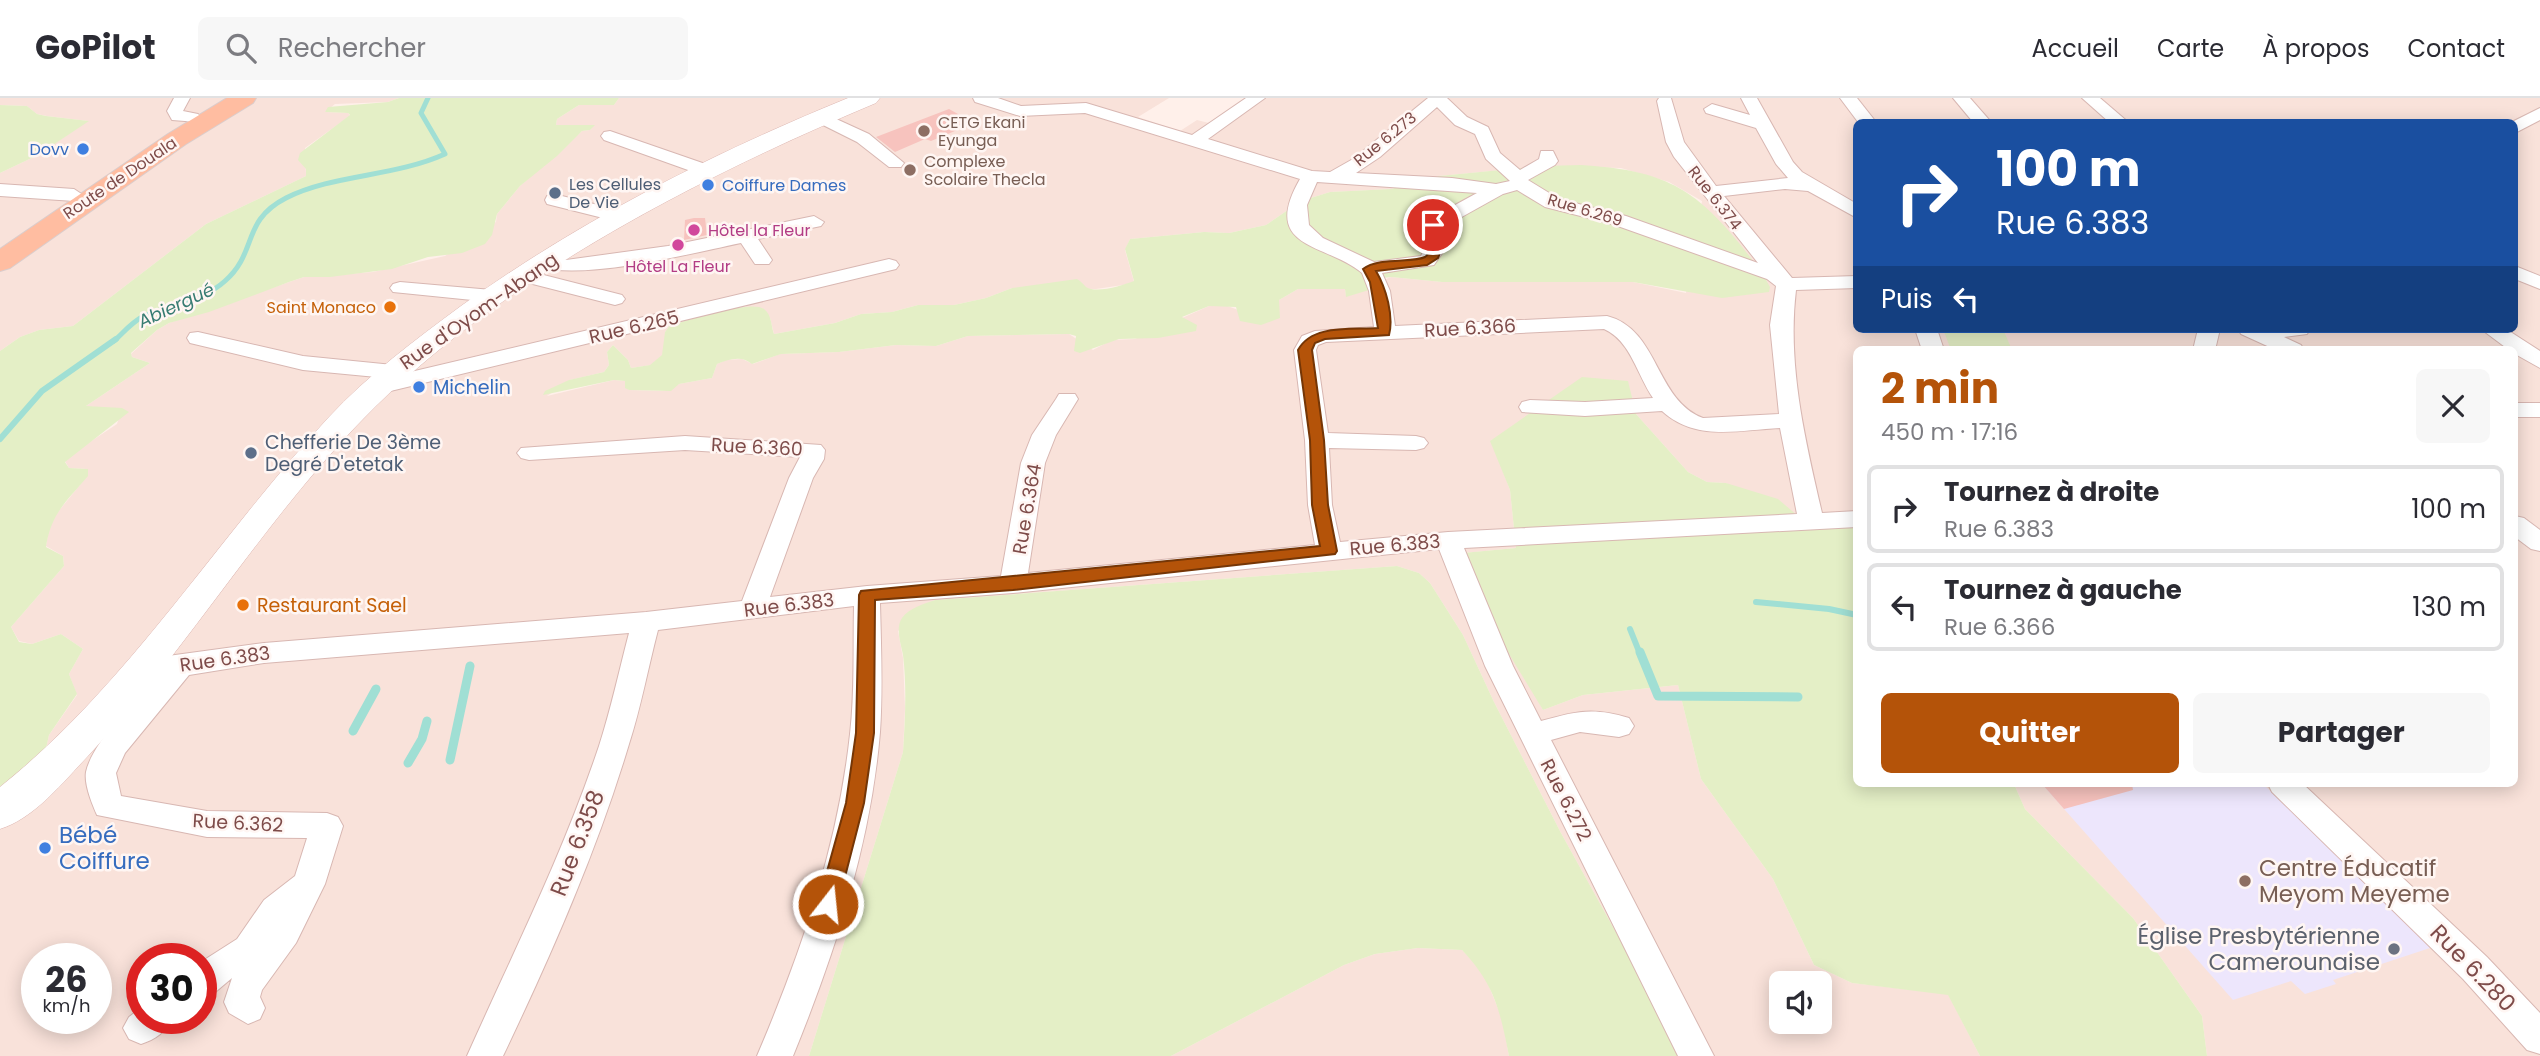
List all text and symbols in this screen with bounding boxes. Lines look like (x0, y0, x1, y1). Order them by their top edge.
search box (198, 17, 688, 80)
text: GoPilot (35, 24, 156, 71)
icon: search (222, 29, 260, 67)
text: Rechercher (278, 30, 426, 66)
text: Accueil (2032, 32, 2119, 65)
text: Carte (2157, 32, 2224, 65)
text: À propos (2262, 32, 2369, 65)
text: Contact (2407, 32, 2505, 65)
street label: Rue 6.273 (1349, 106, 1421, 172)
place label: CETG Ekani Eyunga (938, 111, 1025, 152)
marker: CETG Ekani Eyunga (916, 123, 932, 139)
street label: Route de Douala (59, 131, 181, 225)
text: 100 m (1996, 135, 2141, 203)
place label: Dovv (29, 138, 69, 161)
marker: Dovv (75, 141, 91, 157)
icon: right (1881, 147, 1972, 238)
place label: Complexe Scolaire Thecla (924, 150, 1045, 191)
street label: Rue 6.374 (1683, 161, 1747, 235)
marker: Complexe Scolaire Thecla (902, 162, 918, 178)
place label: Les Cellules De Vie (569, 173, 661, 214)
place label: Coiffure Dames (722, 174, 846, 197)
marker: Coiffure Dames (700, 177, 716, 193)
marker: Les Cellules De Vie (547, 185, 563, 201)
street label: Rue 6.269 (1545, 188, 1625, 232)
pin (1403, 195, 1463, 255)
text: Rue 6.383 (1996, 200, 2149, 245)
icon: arrive (1414, 206, 1452, 244)
place label: Hôtel la Fleur (708, 219, 810, 242)
marker: Hôtel la Fleur (686, 222, 702, 238)
marker: Hôtel La Fleur (670, 237, 686, 253)
street label: Rue d'Oyom-Abang (394, 246, 564, 376)
place label: Hôtel La Fleur (625, 255, 731, 278)
water label: Abiergué (133, 276, 218, 334)
icon: left (1947, 280, 1985, 318)
text: Puis (1881, 281, 1933, 317)
place label: Saint Monaco (266, 296, 376, 319)
marker: Saint Monaco (382, 299, 398, 315)
street label: Rue 6.265 (586, 304, 682, 350)
street label: Rue 6.366 (1423, 312, 1517, 344)
text: 2 min (1881, 359, 1999, 418)
button: close (2416, 369, 2490, 443)
place label: Michelin (433, 374, 511, 401)
marker: Michelin (411, 379, 427, 395)
text: 450 m · 17:16 (1881, 416, 2018, 448)
place label: Chefferie De 3ème Degré D'etetak (265, 429, 441, 478)
street label: Rue 6.360 (710, 431, 804, 463)
marker: Chefferie De 3ème Degré D'etetak (243, 445, 259, 461)
street label: Rue 6.364 (1006, 461, 1048, 557)
text: Tournez à droite (1944, 474, 2159, 510)
icon: right (1885, 490, 1923, 528)
text: 100 m (2411, 491, 2486, 527)
text: Rue 6.383 (1944, 513, 2054, 545)
street label: Rue 6.383 (1348, 528, 1442, 562)
text: Tournez à gauche (1944, 572, 2182, 608)
street label: Rue 6.383 (742, 586, 836, 624)
icon: left (1885, 588, 1923, 626)
text: 130 m (2412, 589, 2486, 625)
place label: Restaurant Sael (257, 592, 407, 619)
marker: Restaurant Sael (235, 597, 251, 613)
text: Rue 6.366 (1944, 611, 2055, 643)
street label: Rue 6.383 (178, 639, 272, 679)
button: Quitter (1881, 693, 2179, 773)
button: Partager (2193, 693, 2490, 773)
street label: Rue 6.272 (1534, 754, 1598, 846)
street label: Rue 6.358 (542, 785, 612, 901)
street label: Rue 6.362 (192, 807, 284, 839)
place label: Bébé Coiffure (59, 819, 150, 877)
marker: Bébé Coiffure (37, 840, 53, 856)
place label: Centre Éducatif Meyom Meyeme (2259, 852, 2450, 910)
position arrow (791, 867, 865, 941)
marker: Centre Éducatif Meyom Meyeme (2237, 873, 2253, 889)
street label: Rue 6.280 (2423, 917, 2523, 1019)
place label: Église Presbytérienne Camerounaise (2137, 920, 2380, 978)
marker: Église Presbytérienne Camerounaise (2386, 941, 2402, 957)
speed limit sign: 30 (126, 943, 217, 1034)
text: 26 (45, 955, 88, 1004)
map controls (1769, 971, 1832, 1034)
button: sound (1769, 971, 1832, 1034)
text: km/h (43, 993, 90, 1018)

